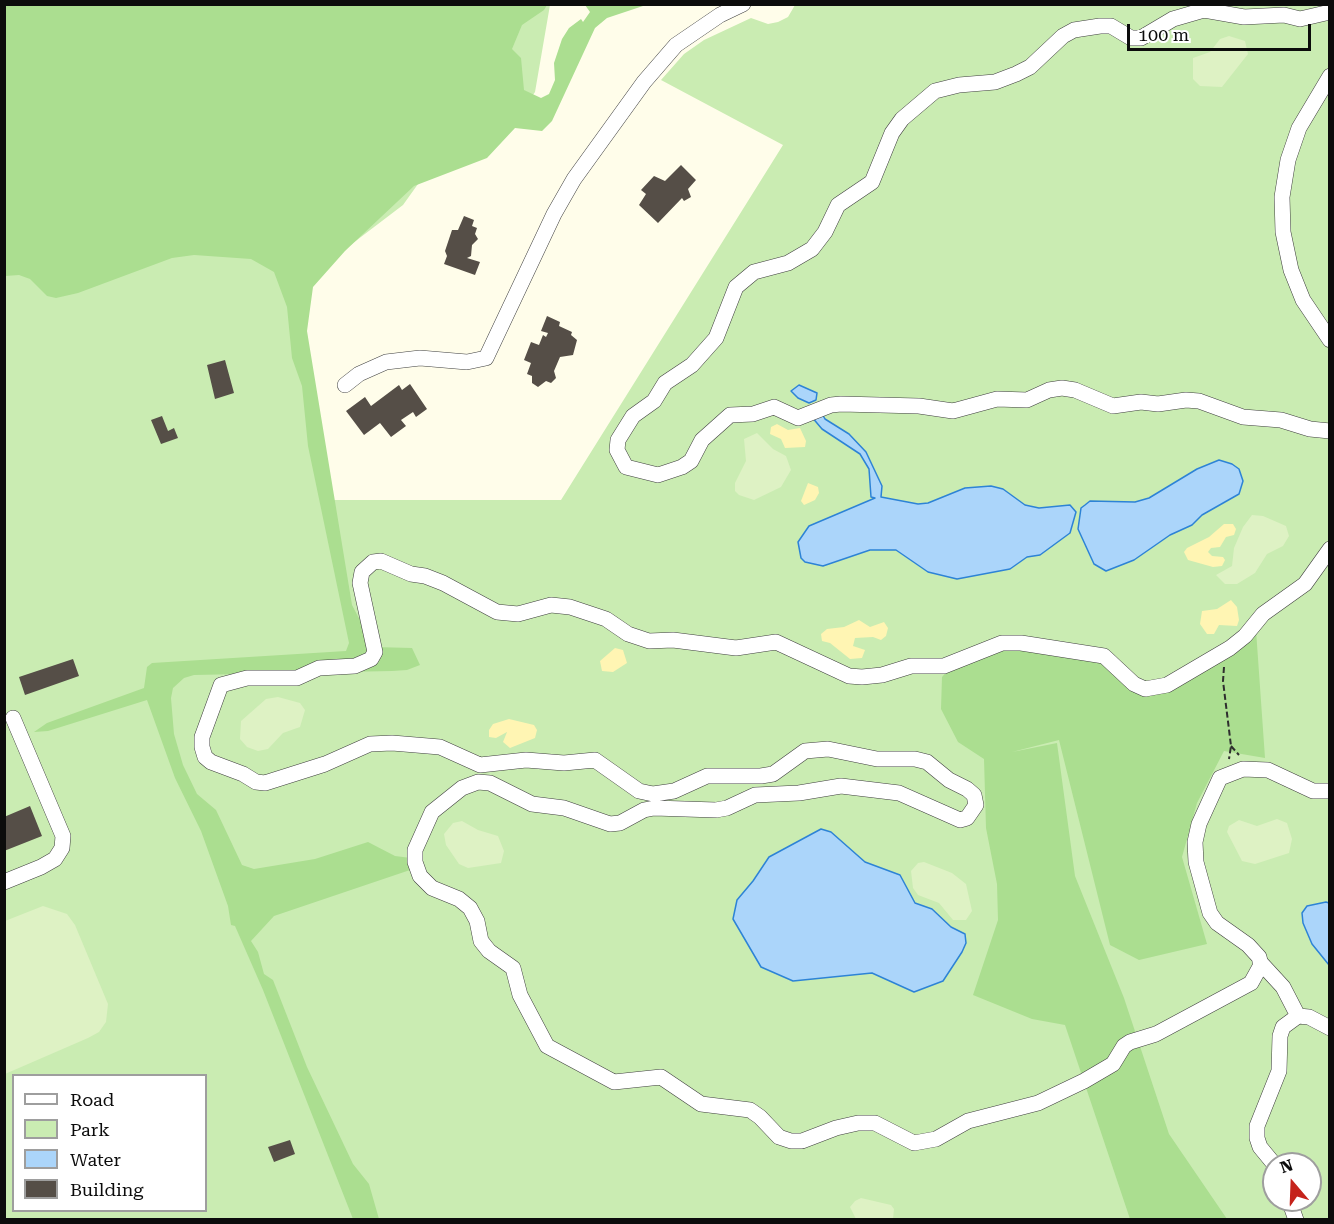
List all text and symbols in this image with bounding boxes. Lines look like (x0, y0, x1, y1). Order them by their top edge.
scale bar (1130, 12, 1314, 50)
text: 100 m (1138, 24, 1189, 45)
legend (12, 1074, 207, 1212)
text: Road (70, 1089, 114, 1110)
text: Park (70, 1119, 110, 1140)
text: Water (70, 1149, 121, 1170)
north arrow (1262, 1152, 1322, 1212)
text: N (1278, 1155, 1296, 1177)
text: Building (70, 1179, 144, 1200)

